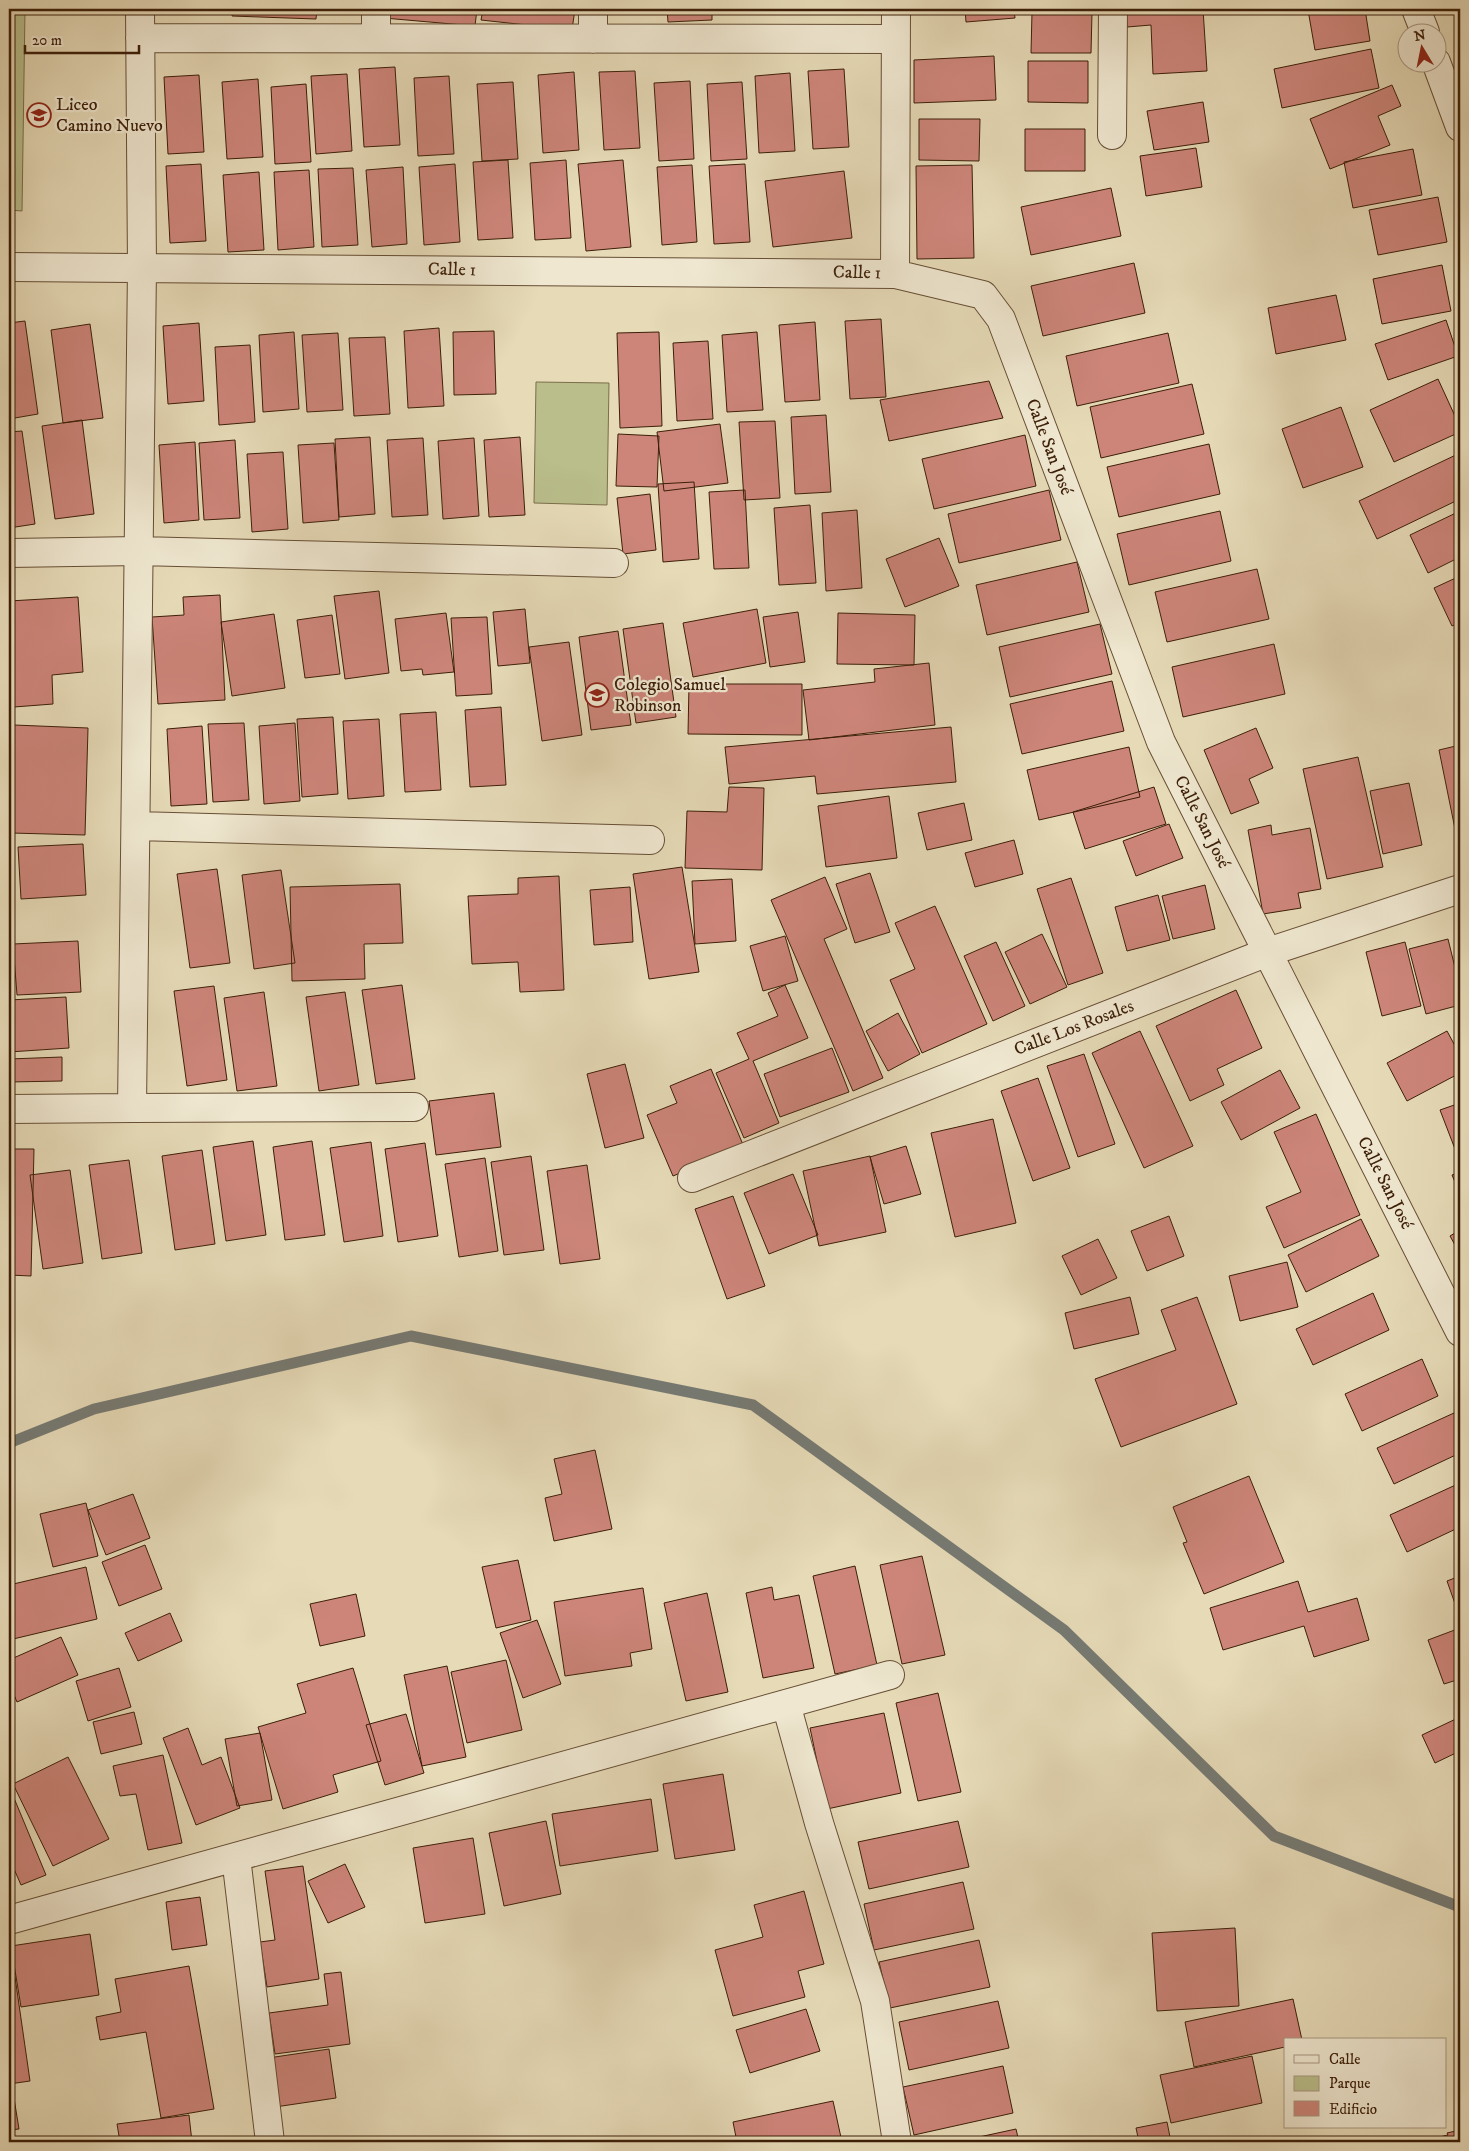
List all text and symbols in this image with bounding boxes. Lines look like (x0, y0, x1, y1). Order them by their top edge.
scale bar (25, 22, 139, 54)
north arrow (1396, 22, 1446, 72)
text: N (1413, 26, 1428, 46)
text: 20 m (32, 31, 62, 50)
place label: Liceo Camino Nuevo (56, 94, 163, 137)
school or university icon: Liceo Camino Nuevo (26, 102, 52, 128)
street label: Calle 1 (428, 259, 476, 281)
street label: Calle 1 (833, 262, 881, 284)
street label: Calle San José (1021, 396, 1078, 499)
place label: Colegio Samuel Robinson (614, 674, 726, 717)
school or university icon: Colegio Samuel Robinson (584, 682, 610, 708)
street label: Calle San José (1169, 772, 1235, 873)
street label: Calle Los Rosales (1011, 995, 1137, 1061)
street label: Calle San José (1352, 1133, 1418, 1234)
legend (1284, 2038, 1446, 2128)
text: Calle (1329, 2050, 1361, 2069)
text: Parque (1329, 2074, 1370, 2093)
text: Edificio (1329, 2100, 1377, 2119)

